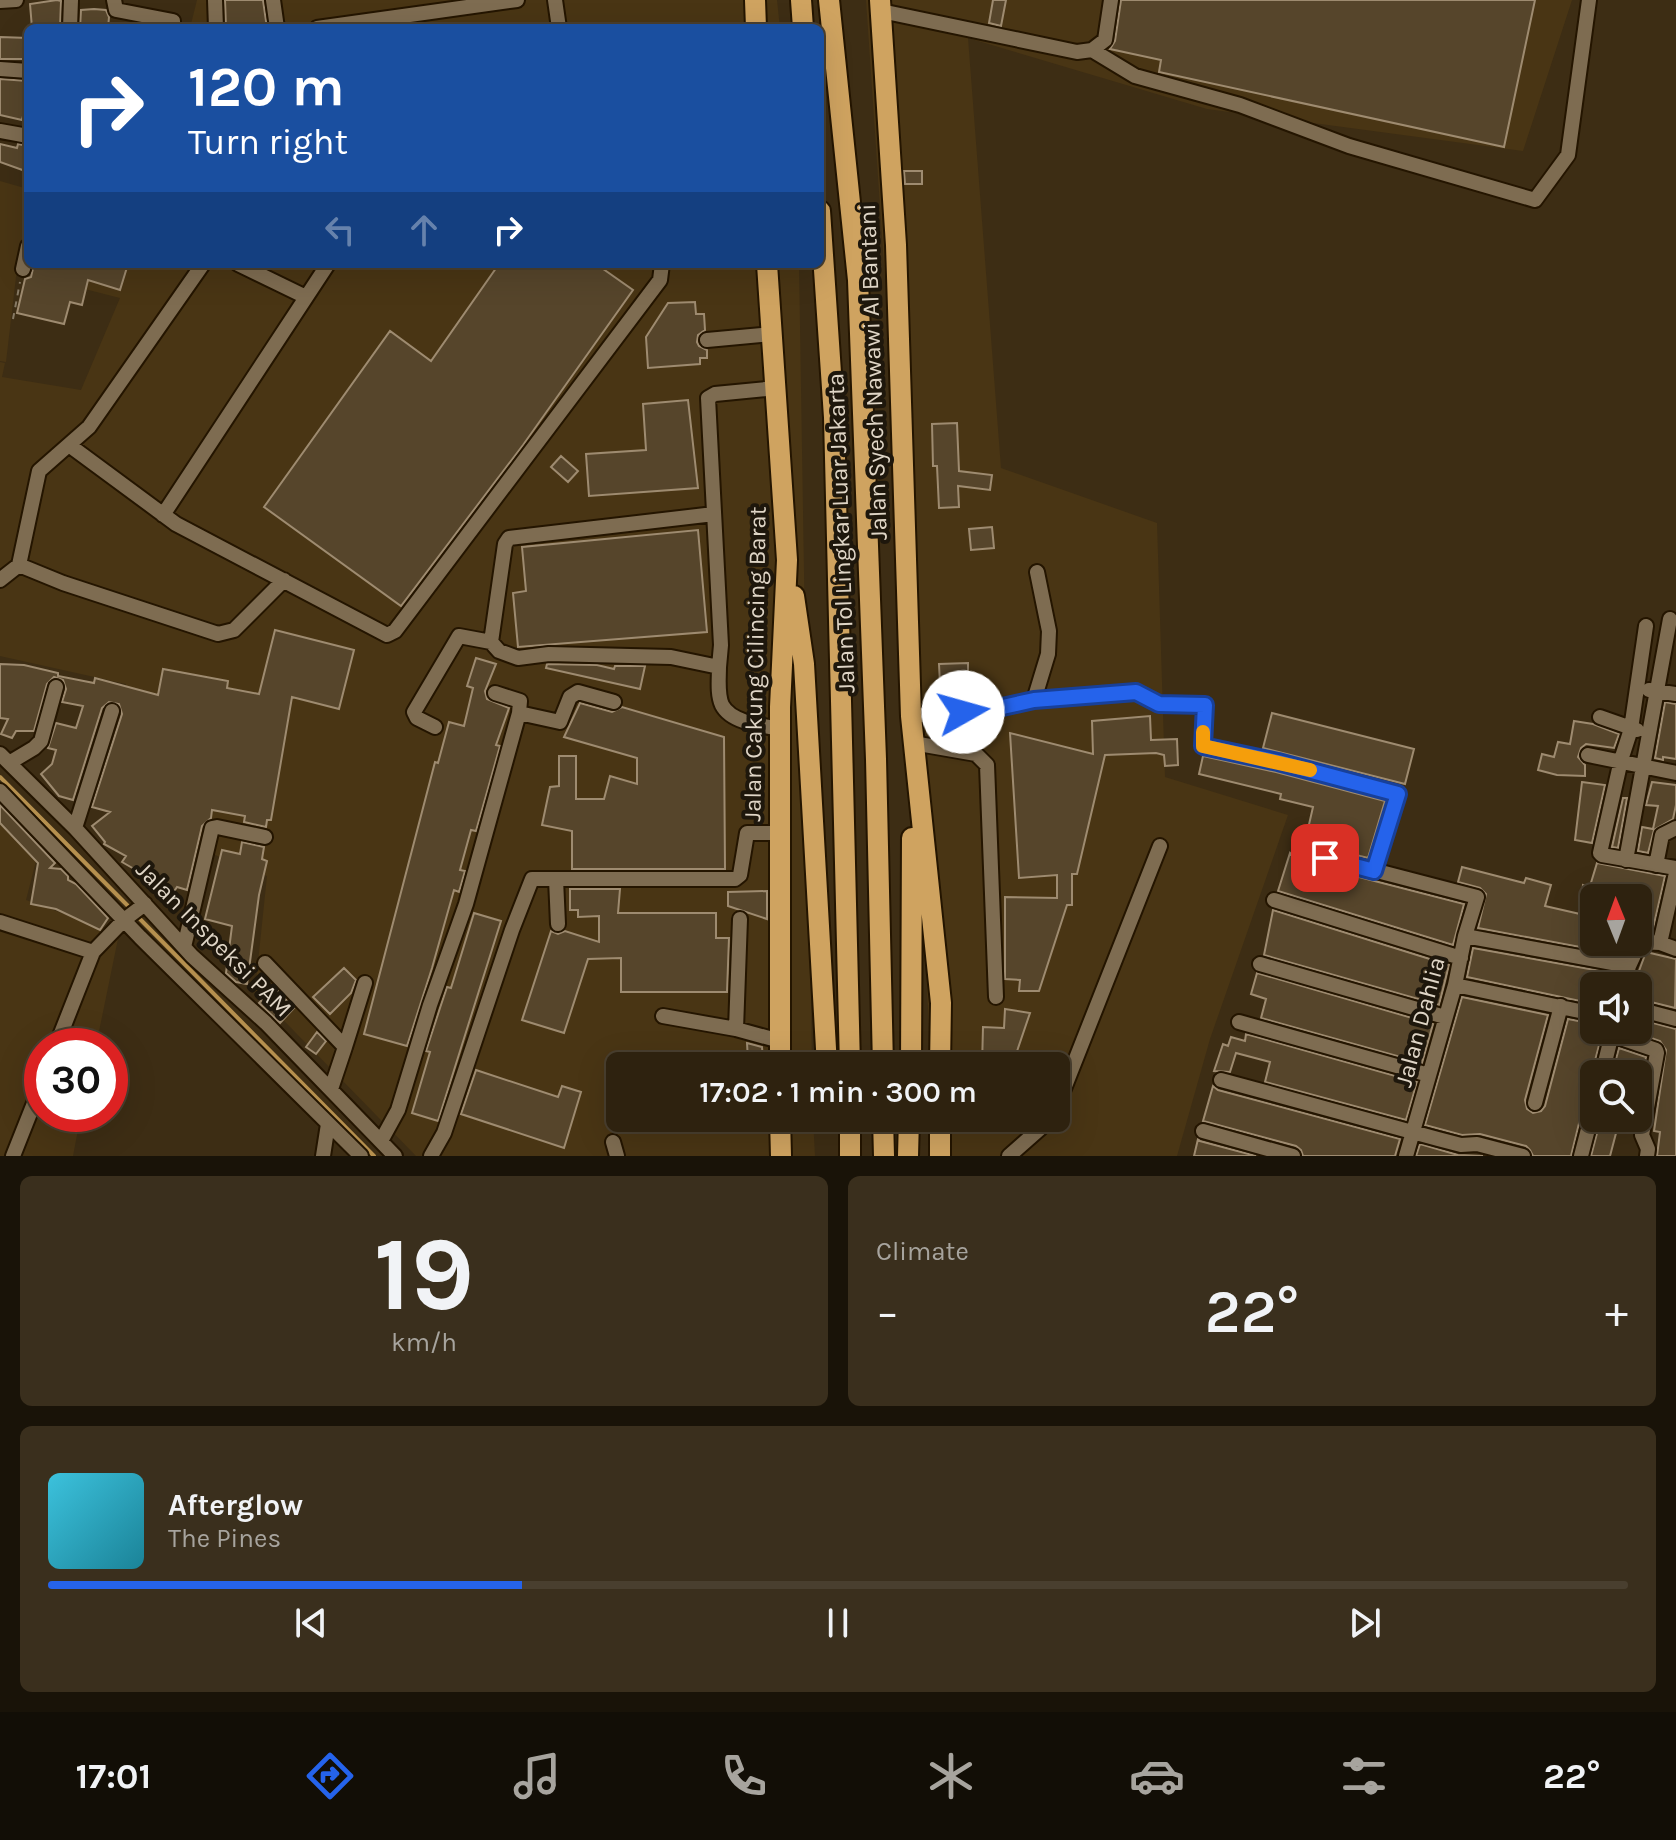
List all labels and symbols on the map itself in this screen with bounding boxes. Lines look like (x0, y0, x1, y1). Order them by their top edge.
street label: Jalan Syech Nawawi Al Bantani (853, 203, 893, 541)
street label: Jalan Tol Lingkar Luar Jakarta (821, 373, 861, 693)
street label: Jalan Cakung Cilincing Barat (738, 506, 772, 822)
position arrow (921, 670, 1005, 754)
pin (1291, 824, 1359, 892)
street label: Jalan Inspeksi PAM (130, 855, 298, 1023)
north arrow (1580, 884, 1652, 956)
street label: Jalan Dahlia (1389, 954, 1451, 1090)
speed limit sign: 30 (24, 1028, 128, 1132)

